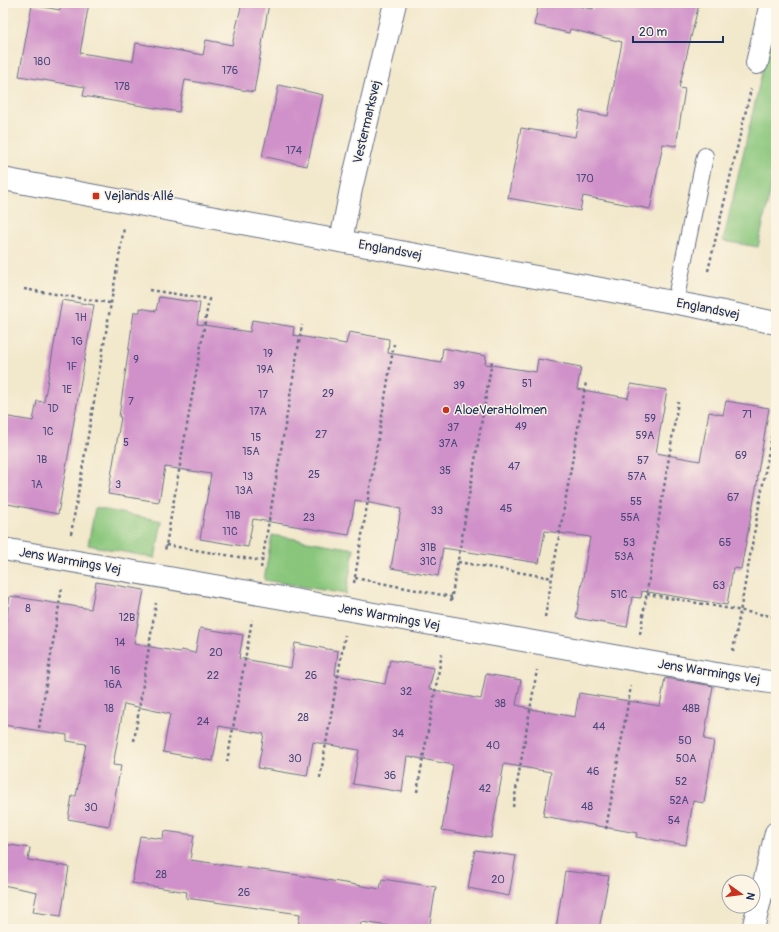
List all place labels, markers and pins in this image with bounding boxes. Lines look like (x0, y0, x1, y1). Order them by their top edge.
place label: Vejlands Allé (104, 188, 174, 204)
marker: Vejlands Allé (91, 191, 101, 201)
place label: AloeVeraHolmen (454, 402, 547, 418)
marker: AloeVeraHolmen (441, 405, 451, 415)

